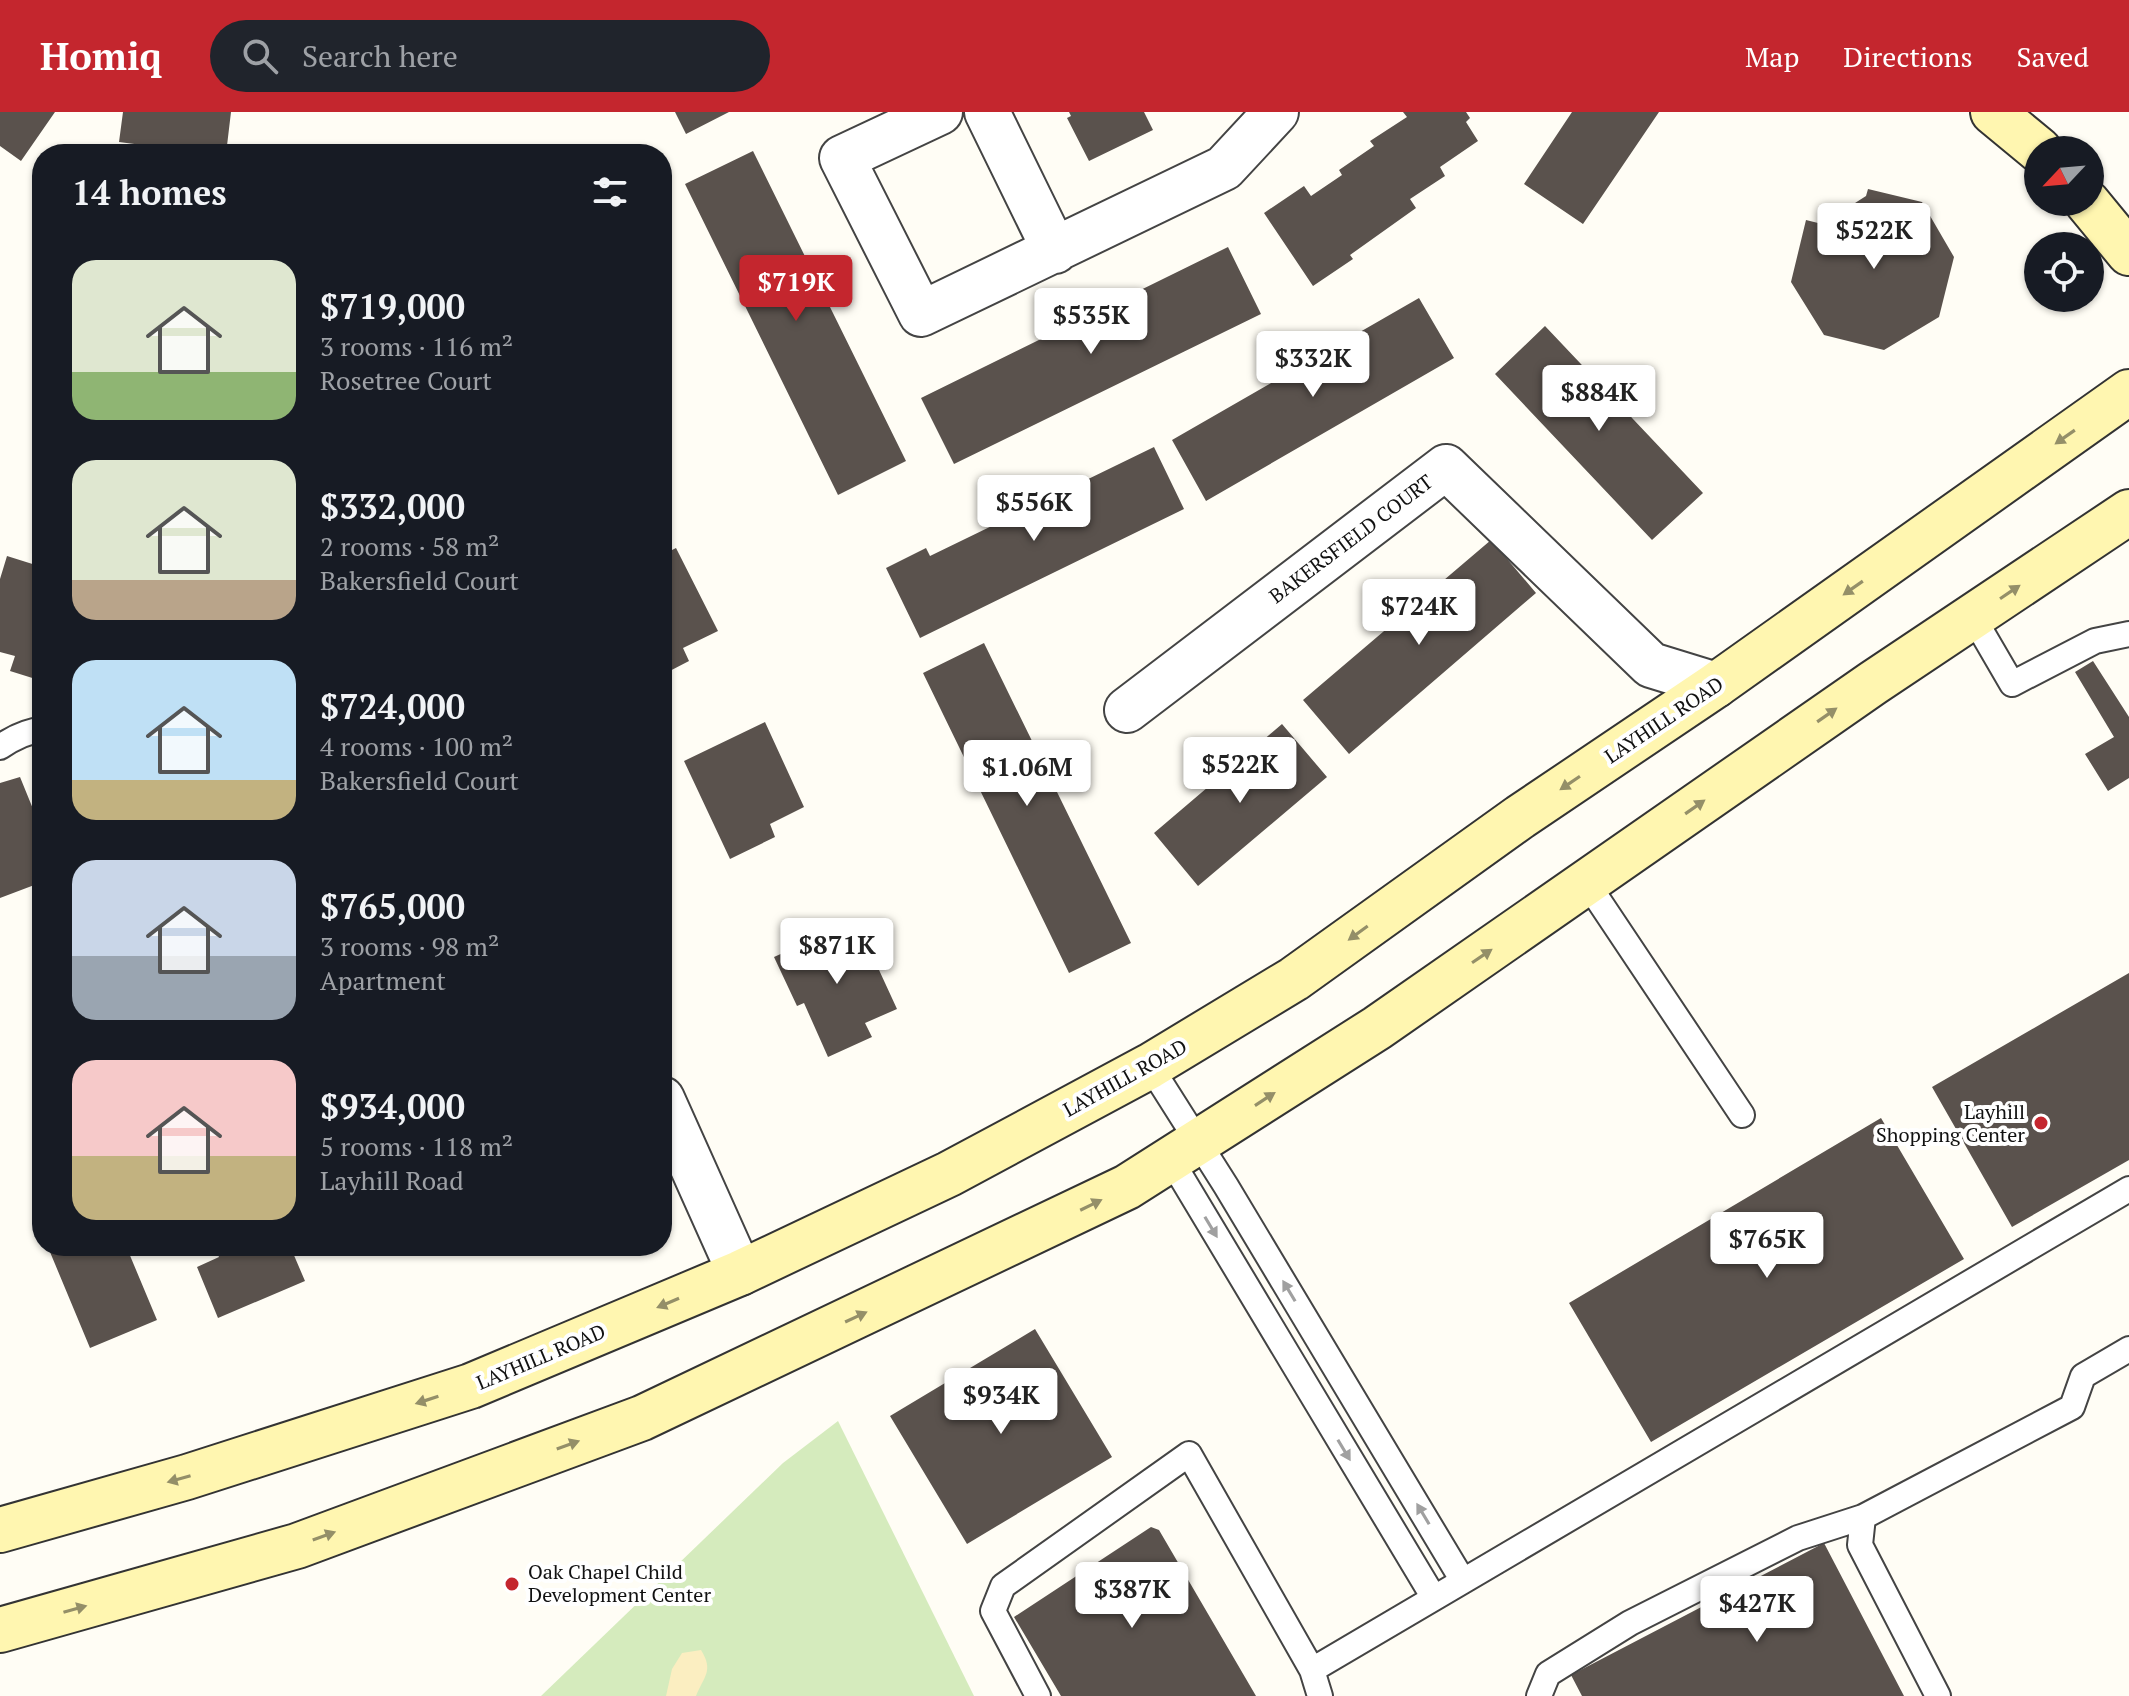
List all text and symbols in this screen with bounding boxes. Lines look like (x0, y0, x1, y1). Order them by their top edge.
search box (210, 20, 770, 92)
text: Homiq (40, 31, 162, 81)
icon: search (238, 34, 282, 78)
text: Search here (302, 36, 458, 76)
text: Map (1745, 38, 1799, 75)
text: Directions (1843, 38, 1973, 75)
text: Saved (2017, 38, 2089, 75)
north arrow (2024, 136, 2104, 216)
map controls (2024, 136, 2104, 312)
text: 14 homes (72, 170, 227, 215)
icon: filters (588, 170, 632, 214)
pin: $522K (1818, 203, 1930, 271)
text: $522K (1835, 212, 1913, 246)
button: locate (2024, 232, 2104, 312)
pin: $719K (740, 255, 852, 323)
text: $719K (757, 264, 835, 298)
text: $719,000 (320, 284, 465, 329)
pin: $535K (1035, 288, 1147, 356)
icon: home (136, 292, 232, 388)
text: $535K (1052, 297, 1130, 331)
text: 3 rooms · 116 m² (320, 329, 513, 363)
pin: $332K (1257, 331, 1369, 399)
text: $332K (1274, 340, 1352, 374)
text: Rosetree Court (320, 363, 492, 397)
pin: $884K (1543, 365, 1655, 433)
text: $884K (1560, 374, 1638, 408)
one-way arrow (2055, 429, 2076, 444)
street label: BAKERSFIELD COURT (1263, 468, 1438, 609)
pin: $556K (978, 475, 1090, 543)
text: $332,000 (320, 484, 465, 529)
text: $556K (995, 484, 1073, 518)
icon: home (136, 492, 232, 588)
text: 2 rooms · 58 m² (320, 529, 499, 563)
text: Bakersfield Court (320, 563, 519, 597)
pin: $724K (1363, 579, 1475, 647)
one-way arrow (1843, 579, 1864, 595)
one-way arrow (1999, 585, 2020, 600)
text: $724K (1380, 588, 1458, 622)
street label: LAYHILL ROAD (1599, 670, 1728, 769)
text: $724,000 (320, 684, 465, 729)
icon: home (136, 692, 232, 788)
one-way arrow (1817, 708, 1838, 723)
text: 4 rooms · 100 m² (320, 729, 513, 763)
pin: $522K (1184, 737, 1296, 805)
pin: $1.06M (962, 740, 1092, 808)
text: $522K (1201, 746, 1279, 780)
text: $1.06M (982, 749, 1072, 783)
text: Bakersfield Court (320, 763, 519, 797)
one-way arrow (1560, 775, 1581, 790)
one-way arrow (1685, 800, 1706, 816)
text: $765,000 (320, 884, 465, 929)
icon: home (136, 892, 232, 988)
pin: $871K (781, 918, 893, 986)
one-way arrow (1347, 925, 1369, 941)
text: $871K (798, 927, 876, 961)
text: 3 rooms · 98 m² (320, 929, 499, 963)
one-way arrow (1471, 949, 1492, 964)
text: Apartment (320, 963, 446, 997)
street label: LAYHILL ROAD (1058, 1032, 1192, 1123)
text: $934,000 (320, 1084, 465, 1129)
icon: home (136, 1092, 232, 1188)
one-way arrow (1254, 1092, 1276, 1107)
place label: Layhill Shopping Center (1876, 1098, 2025, 1148)
marker: Layhill Shopping Center (2032, 1114, 2050, 1132)
text: 5 rooms · 118 m² (320, 1129, 513, 1163)
text: Layhill Road (320, 1163, 464, 1197)
one-way arrow (1079, 1198, 1102, 1212)
pin: $765K (1711, 1212, 1823, 1280)
one-way arrow (1203, 1216, 1217, 1238)
text: $765K (1728, 1221, 1806, 1255)
one-way arrow (1282, 1280, 1296, 1302)
one-way arrow (656, 1297, 680, 1310)
one-way arrow (844, 1310, 868, 1324)
street label: LAYHILL ROAD (472, 1317, 609, 1396)
pin: $934K (945, 1368, 1057, 1436)
text: $934K (962, 1377, 1040, 1411)
one-way arrow (415, 1395, 439, 1407)
one-way arrow (556, 1438, 580, 1451)
one-way arrow (1337, 1439, 1351, 1461)
one-way arrow (167, 1473, 191, 1486)
one-way arrow (1416, 1503, 1430, 1525)
one-way arrow (313, 1529, 337, 1542)
place label: Oak Chapel Child Development Center (528, 1558, 711, 1608)
pin: $387K (1076, 1562, 1188, 1630)
text: $387K (1093, 1571, 1171, 1605)
marker: Oak Chapel Child Development Center (503, 1575, 521, 1593)
pin: $427K (1701, 1576, 1813, 1644)
text: $427K (1718, 1585, 1796, 1619)
one-way arrow (64, 1602, 88, 1615)

